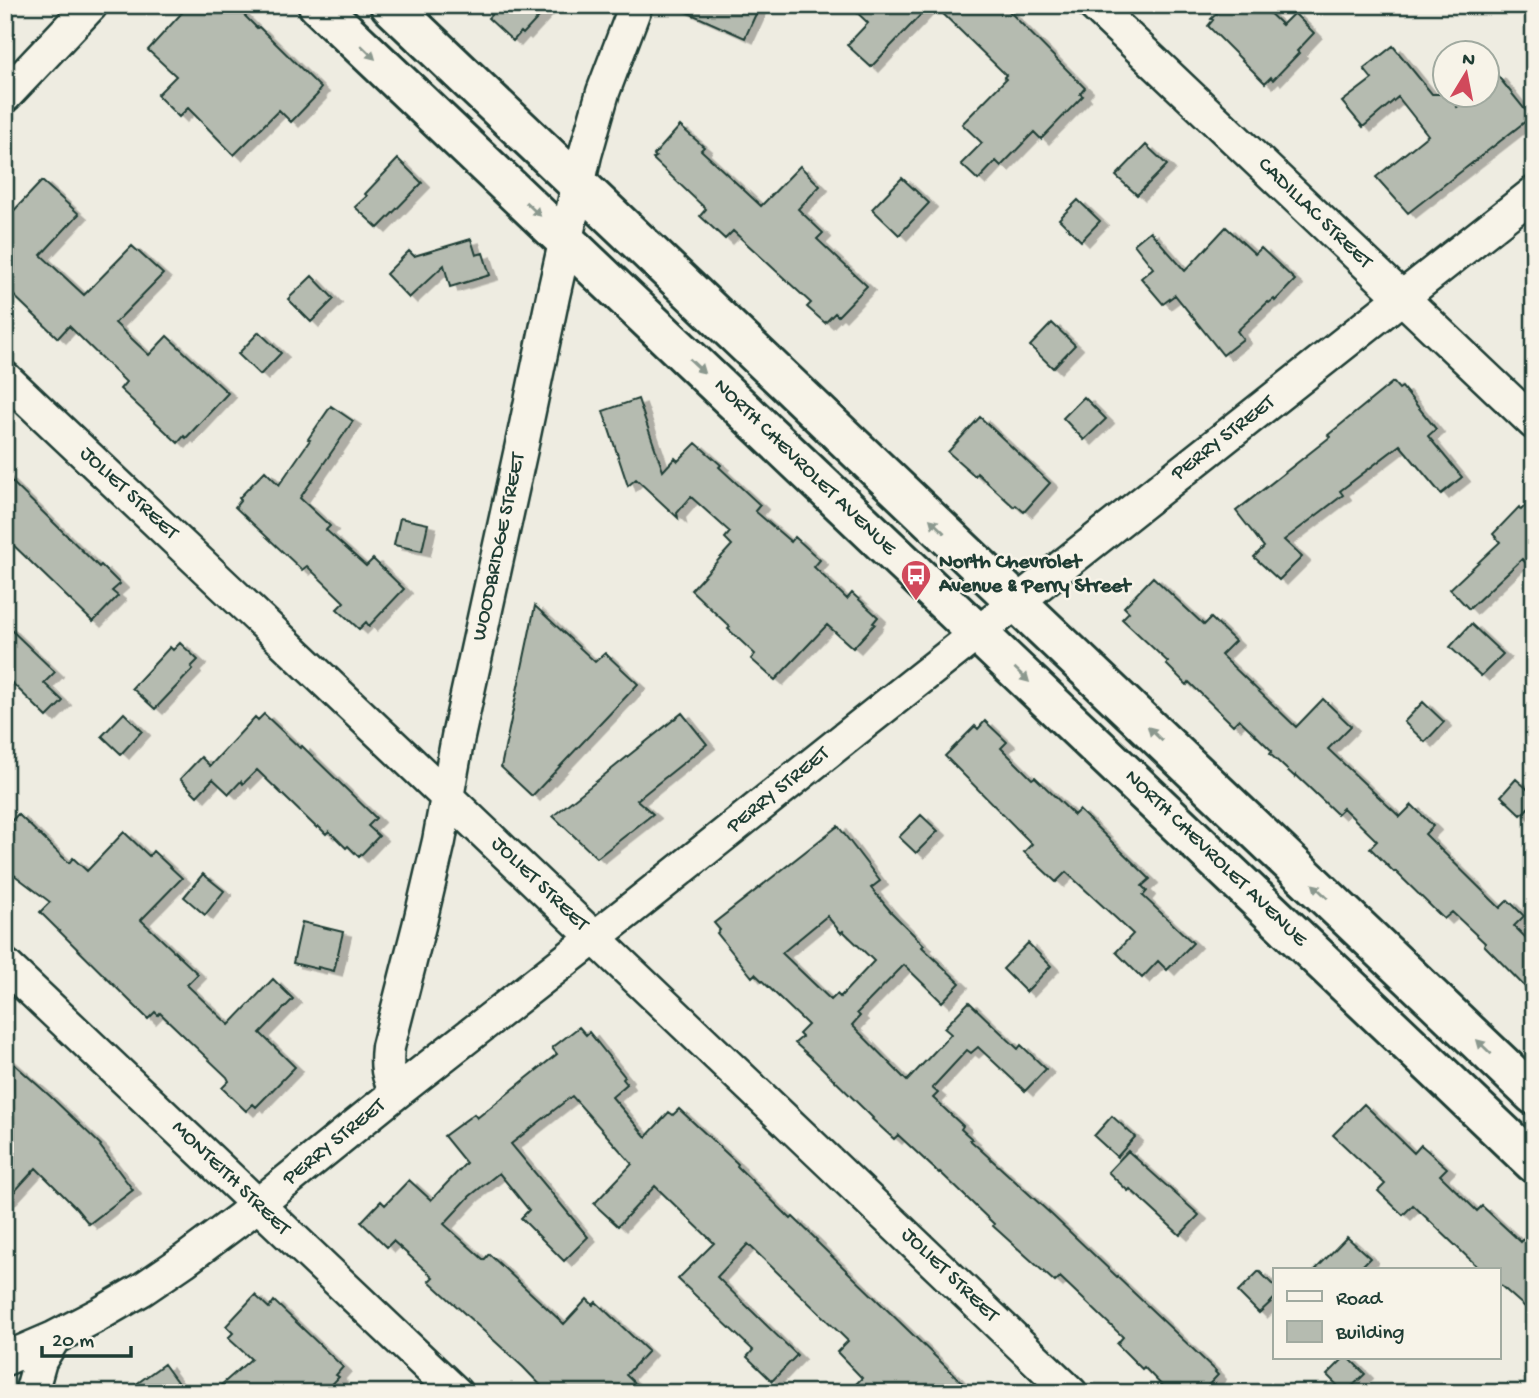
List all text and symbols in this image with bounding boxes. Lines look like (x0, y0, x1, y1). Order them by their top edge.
north arrow (1430, 38, 1500, 108)
one-way arrow (359, 44, 376, 60)
text: N (1460, 48, 1476, 73)
street label: CADILLAC STREET (1251, 153, 1377, 276)
one-way arrow (524, 201, 541, 218)
one-way arrow (688, 358, 705, 374)
street label: NORTH CHEVROLET AVENUE (708, 374, 901, 562)
street label: PERRY STREET (1166, 390, 1281, 488)
street label: JOLIET STREET (74, 442, 183, 547)
street label: WOODBRIDGE STREET (468, 450, 532, 643)
one-way arrow (928, 518, 946, 534)
place label: North Chevrolet Avenue & Perry Street (938, 551, 1133, 600)
bus stop icon: North Chevrolet Avenue & Perry Street (899, 558, 933, 602)
one-way arrow (1013, 667, 1031, 683)
one-way arrow (1147, 726, 1164, 742)
street label: PERRY STREET (722, 742, 836, 841)
street label: NORTH CHEVROLET AVENUE (1119, 765, 1312, 953)
street label: JOLIET STREET (485, 832, 594, 938)
one-way arrow (1312, 883, 1329, 899)
one-way arrow (1476, 1040, 1493, 1056)
street label: PERRY STREET (278, 1094, 392, 1193)
street label: MONTEITH STREET (165, 1116, 295, 1243)
street label: JOLIET STREET (895, 1223, 1004, 1329)
legend (1273, 1268, 1500, 1360)
text: Road (1336, 1288, 1384, 1313)
scale bar (42, 1314, 131, 1358)
text: Building (1335, 1322, 1405, 1347)
text: 20 m (52, 1330, 94, 1355)

